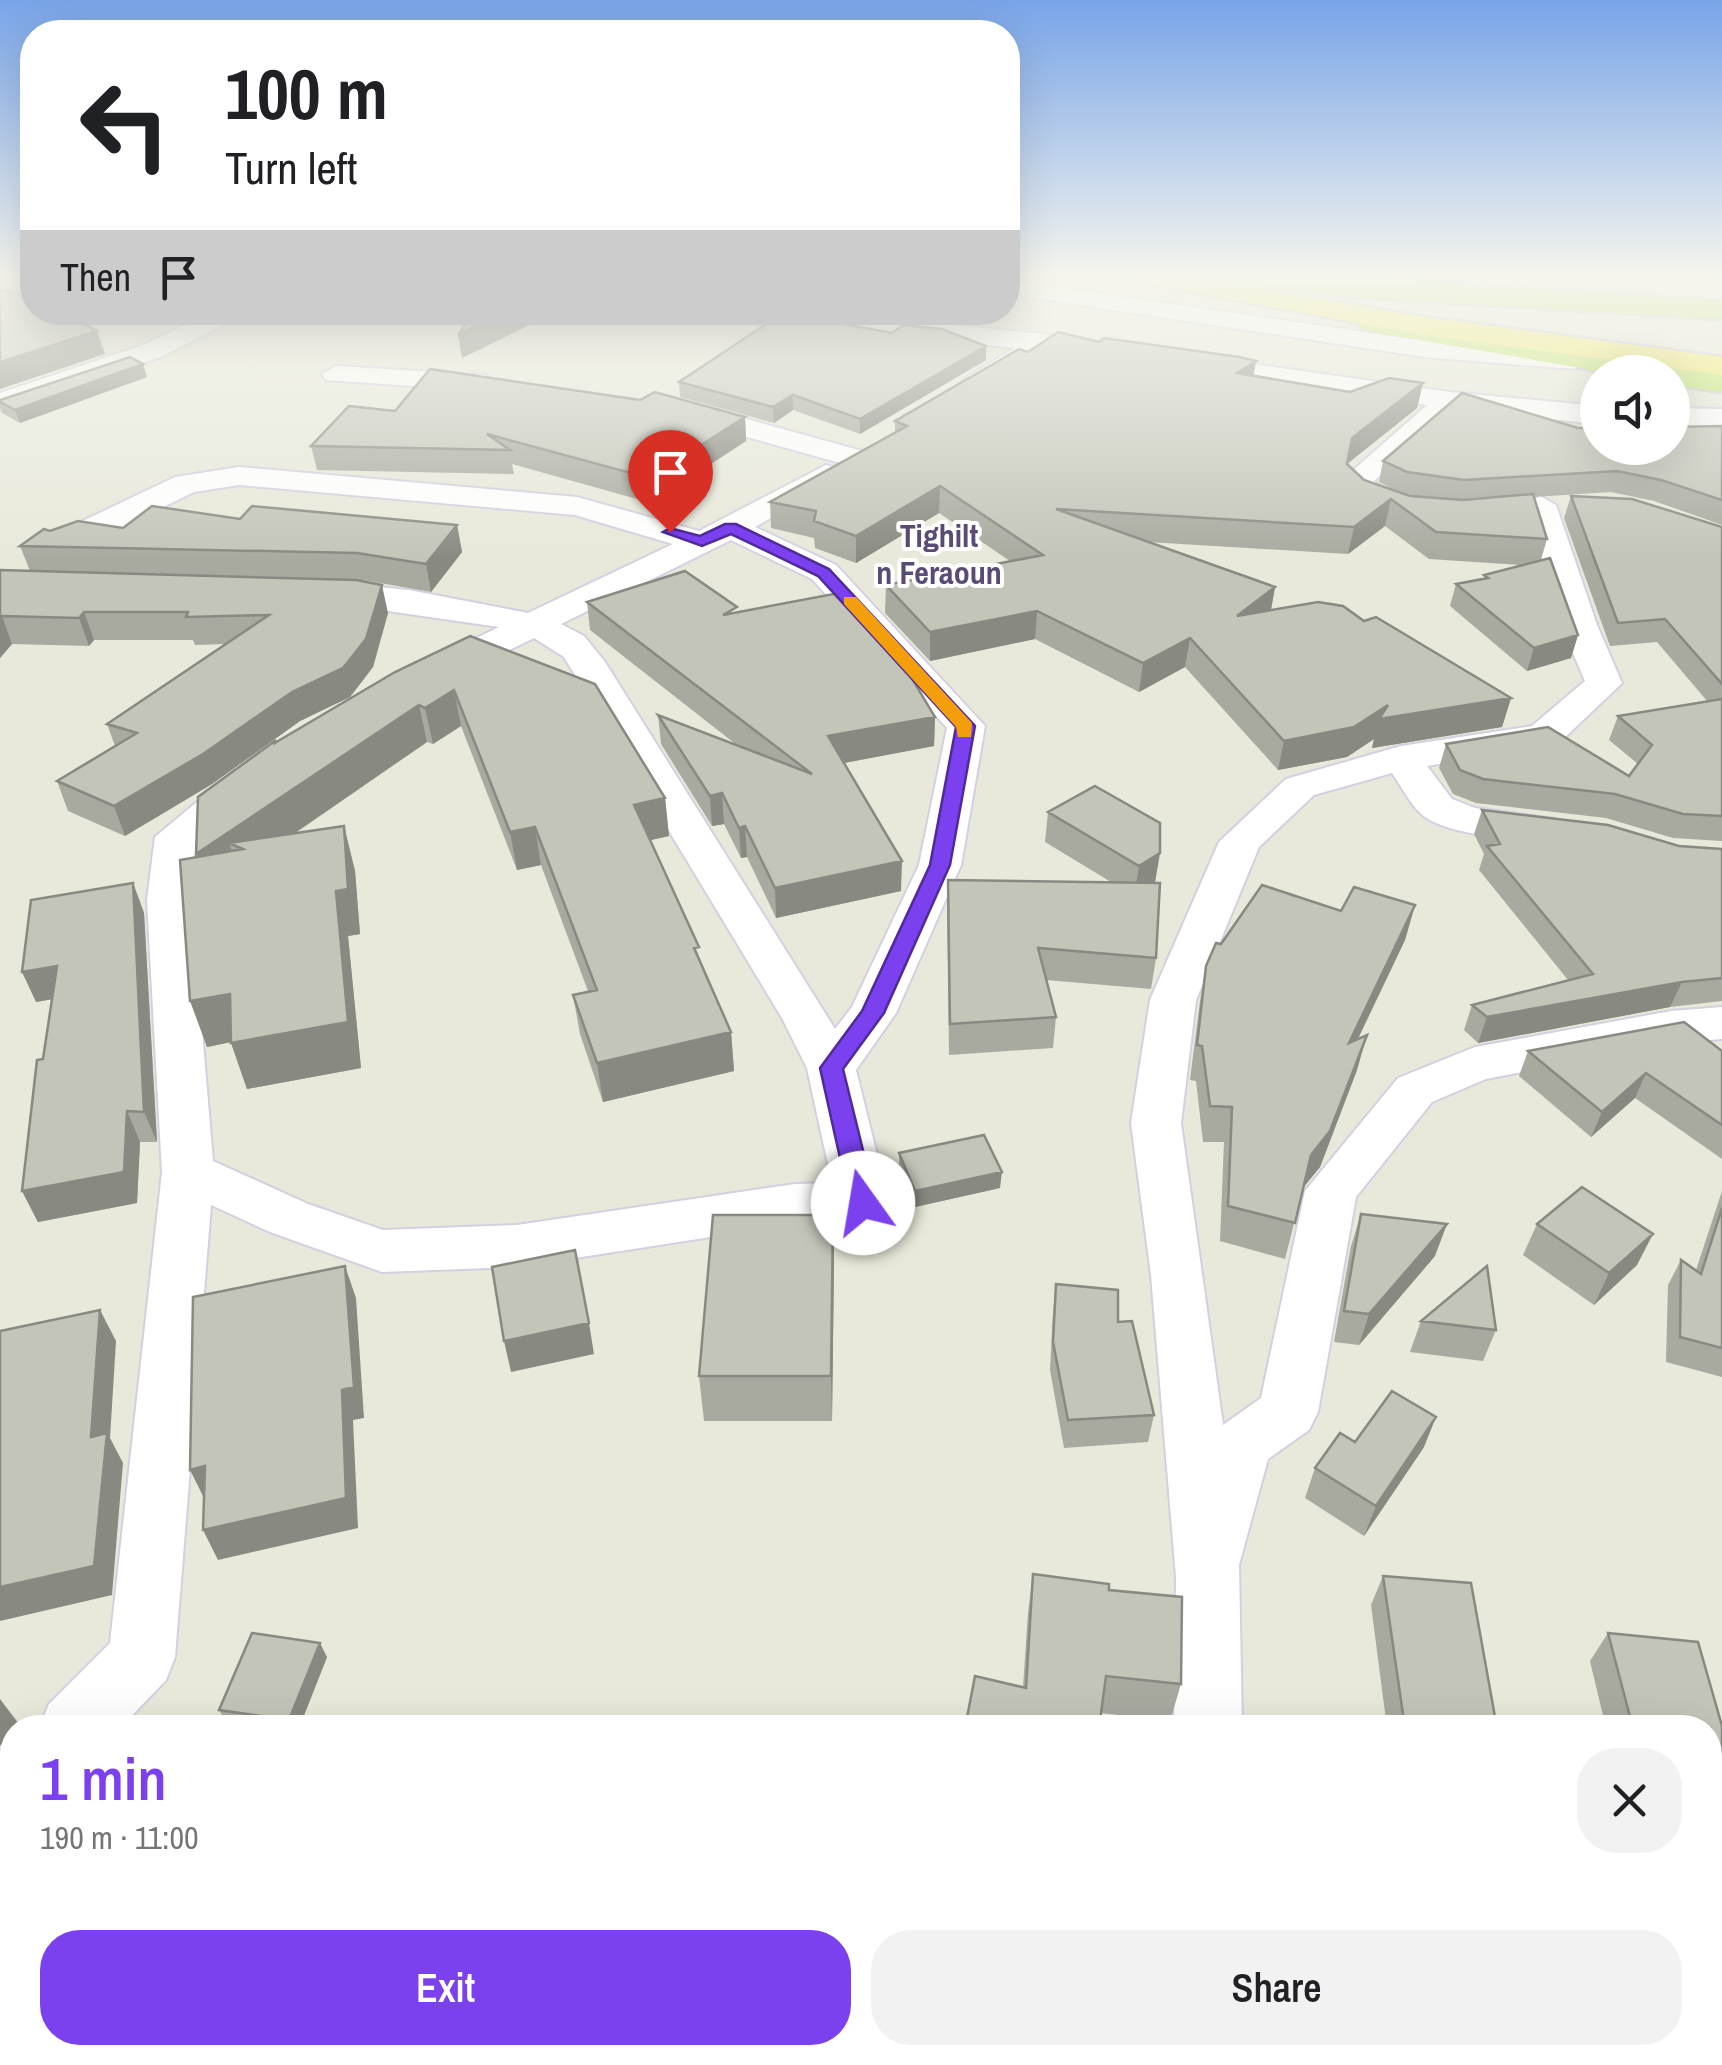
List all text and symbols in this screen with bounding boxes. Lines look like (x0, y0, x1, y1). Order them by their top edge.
text: 100 m (225, 47, 388, 141)
icon: left (60, 60, 190, 190)
text: Turn left (225, 137, 357, 198)
icon: arrive (151, 250, 206, 305)
text: Then (60, 252, 131, 303)
map controls (1580, 355, 1690, 465)
button: sound (1580, 355, 1690, 465)
pin (628, 430, 713, 533)
icon: arrive (643, 445, 698, 500)
district label: Tighilt n Feraoun (876, 514, 1002, 594)
position arrow (811, 1151, 915, 1255)
text: 1 min (40, 1738, 167, 1819)
button: close (1577, 1748, 1682, 1853)
text: 190 m · 11:00 (40, 1816, 199, 1859)
button: Exit (40, 1930, 851, 2045)
button: Share (871, 1930, 1682, 2045)

